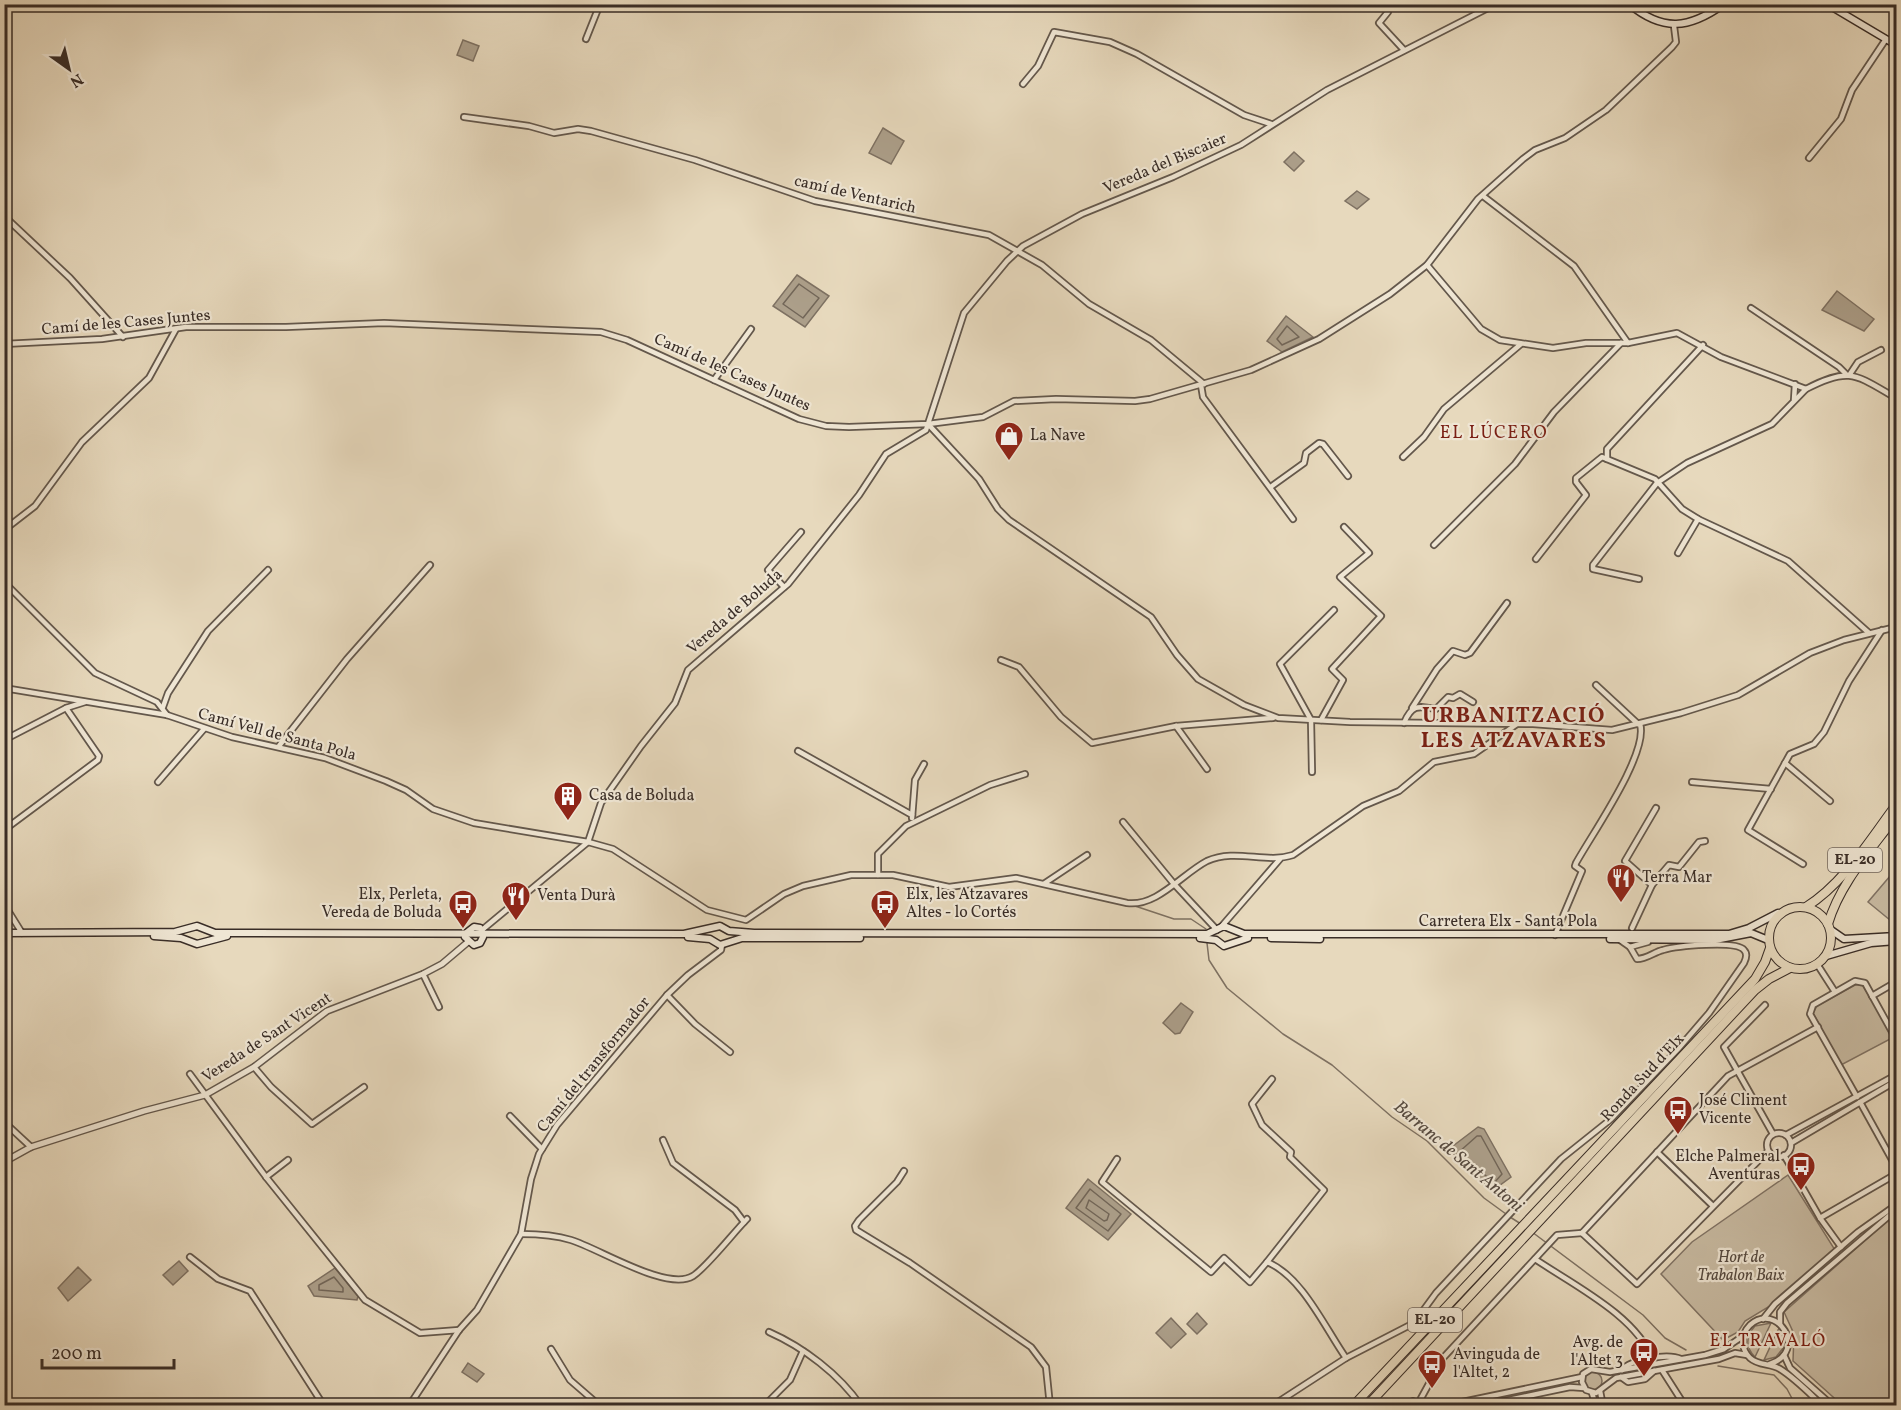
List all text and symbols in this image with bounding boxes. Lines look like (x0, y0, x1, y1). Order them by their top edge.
north arrow (39, 39, 99, 99)
text: N (65, 67, 87, 92)
street label: Vereda del Biscaier (1100, 128, 1230, 200)
street label: camí de Ventarich (792, 170, 918, 220)
street label: Camí de les Cases Juntes (41, 305, 212, 341)
street label: Camí de les Cases Juntes (650, 328, 814, 418)
shop icon: La Nave (993, 420, 1025, 462)
district label: EL LÚCERO (1440, 421, 1548, 446)
place label: La Nave (1030, 425, 1085, 447)
street label: Vereda de Boluda (682, 564, 788, 660)
district label: URBANITZACIÓ LES ATZAVARES (1421, 701, 1607, 757)
street label: Camí Vell de Santa Pola (195, 703, 359, 767)
building icon: Casa de Boluda (552, 780, 584, 822)
place label: Casa de Boluda (589, 785, 694, 807)
road number: EL-20 (1828, 848, 1882, 872)
restaurant icon: Terra Mar (1605, 862, 1637, 904)
place label: Terra Mar (1642, 867, 1712, 889)
restaurant icon: Venta Durà (500, 880, 532, 922)
place label: Elx, Perleta, Vereda de Boluda (322, 884, 442, 924)
place label: Elx, les Atzavares Altes - lo Cortés (906, 884, 1028, 924)
place label: Venta Durà (537, 885, 616, 907)
bus stop icon: Elx, Perleta, Vereda de Boluda (447, 888, 479, 930)
bus stop icon: Elx, les Atzavares Altes - lo Cortés (869, 888, 901, 930)
street label: Carretera Elx - Santa Pola (1419, 911, 1597, 933)
street label: Vereda de Sant Vicent (198, 987, 337, 1088)
street label: Camí del transformador (532, 992, 656, 1138)
street label: Ronda Sud d'Elx (1596, 1029, 1690, 1127)
place label: José Climent Vicente (1699, 1090, 1788, 1130)
bus stop icon: José Climent Vicente (1662, 1094, 1694, 1136)
water label: Barranc de Sant Antoni (1388, 1095, 1529, 1219)
place label: Elche Palmeral Aventuras (1675, 1146, 1780, 1186)
bus stop icon: Elche Palmeral Aventuras (1785, 1150, 1817, 1192)
park label: Hort de Trabalon Baix (1698, 1247, 1785, 1287)
road number: EL-20 (1408, 1308, 1462, 1332)
district label: EL TRAVALÓ (1709, 1329, 1827, 1354)
scale bar (42, 1332, 174, 1370)
place label: Avg. de l'Altet 3 (1571, 1332, 1623, 1372)
bus stop icon: Avg. de l'Altet 3 (1628, 1336, 1660, 1378)
text: 200 m (51, 1342, 102, 1367)
place label: Avinguda de l'Altet, 2 (1453, 1344, 1540, 1384)
bus stop icon: Avinguda de l'Altet, 2 (1416, 1348, 1448, 1390)

